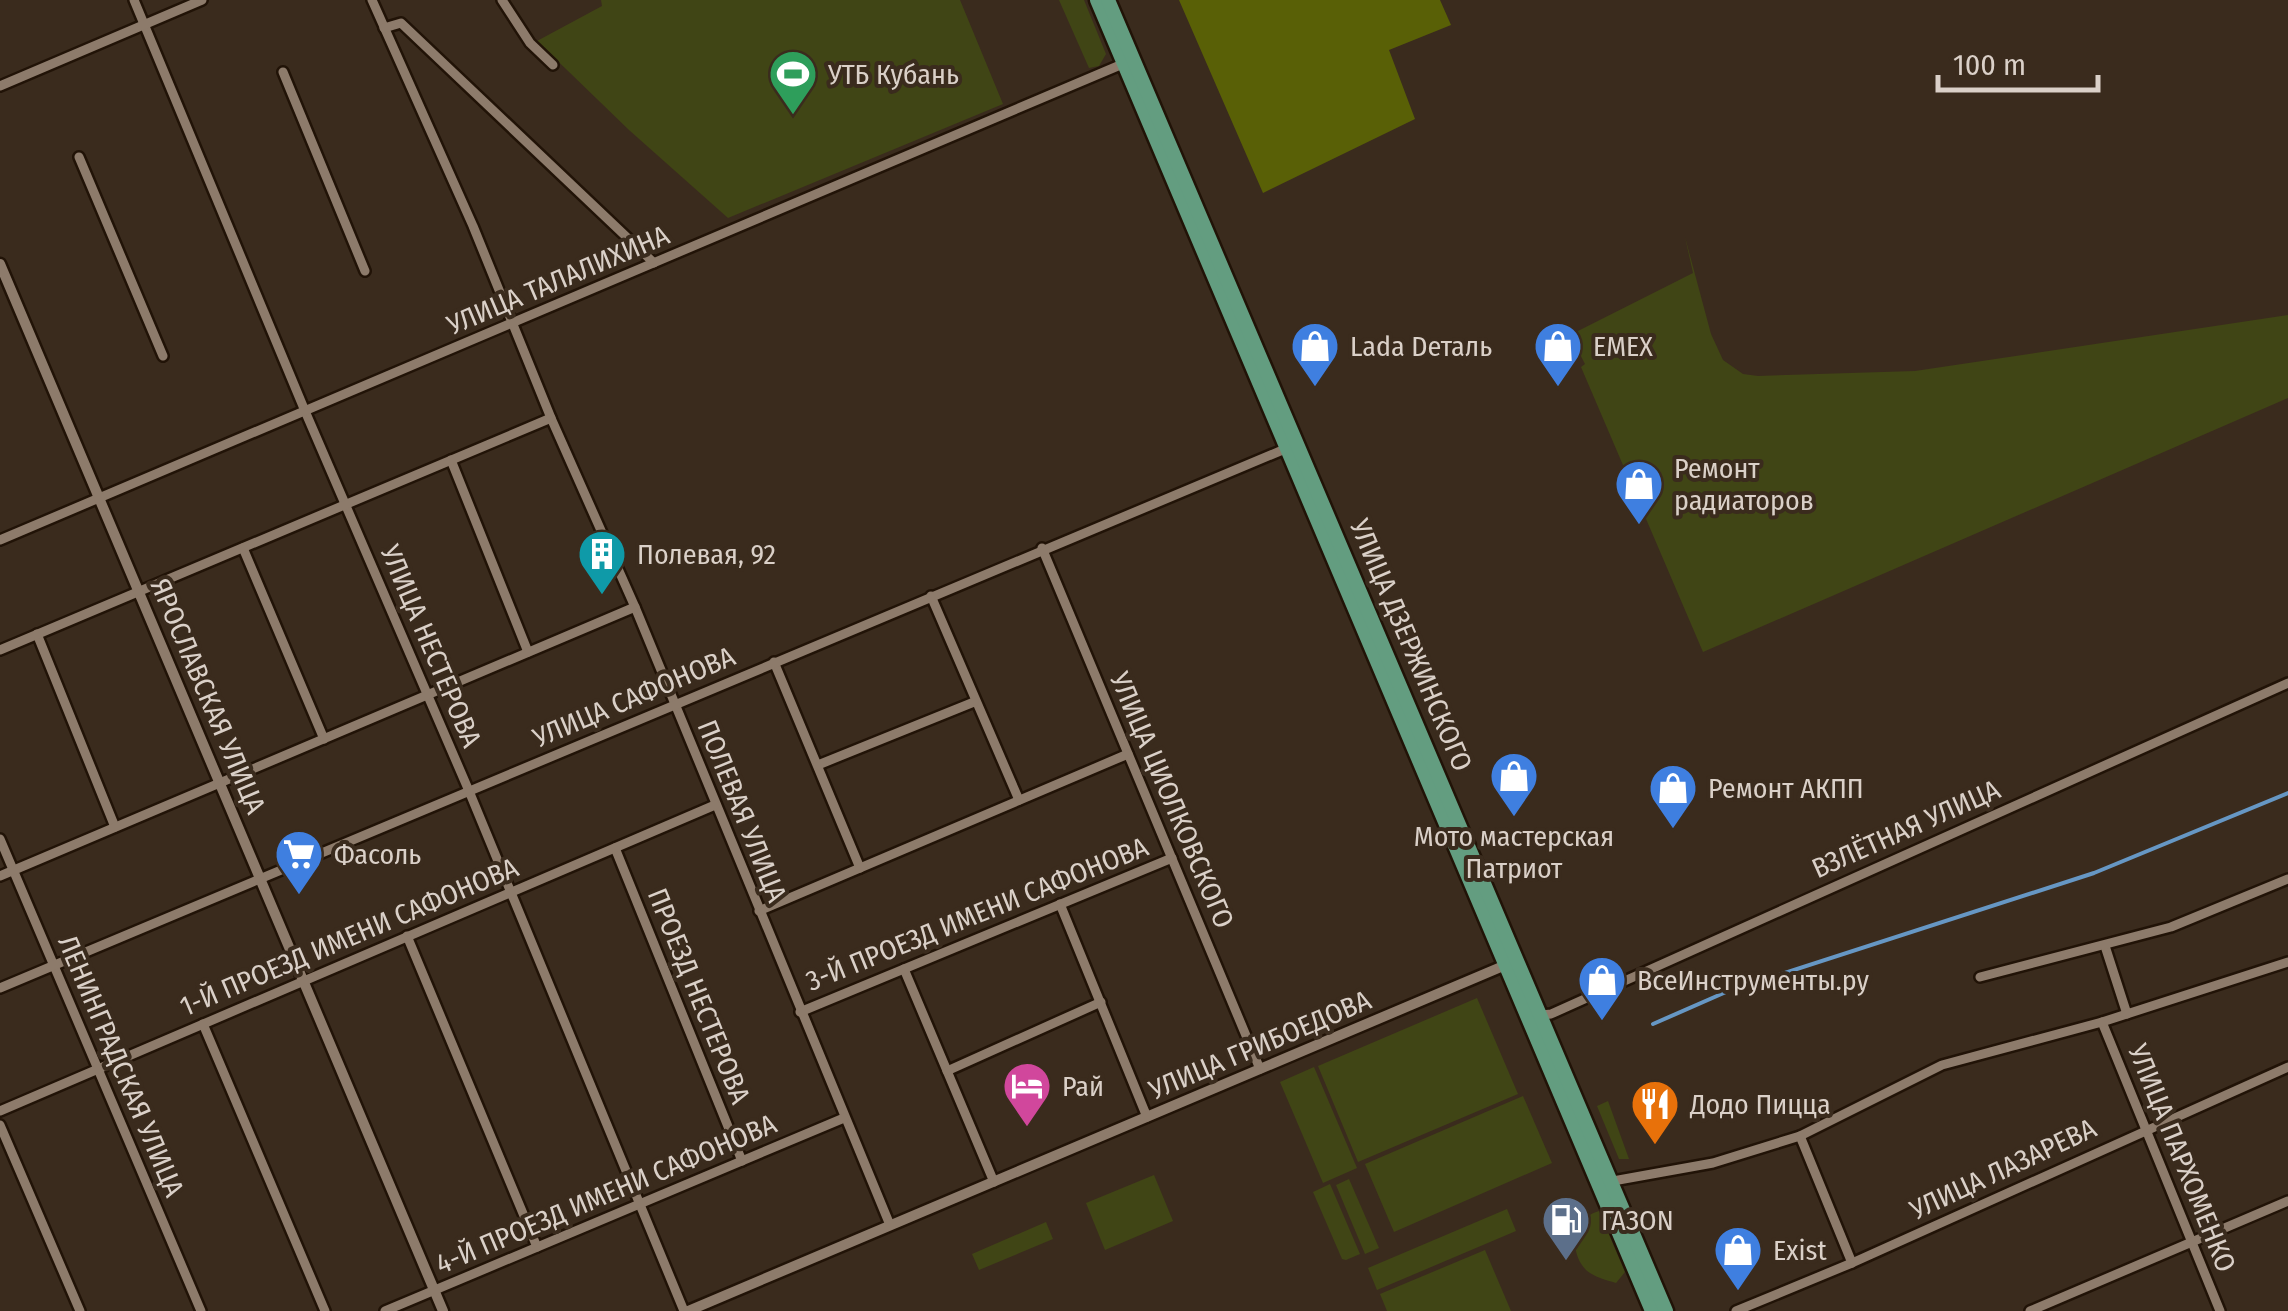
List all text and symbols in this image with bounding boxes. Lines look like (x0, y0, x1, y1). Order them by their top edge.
scale bar (1938, 30, 2098, 92)
text: 100 m (1953, 47, 2026, 83)
sports icon: УТБ Кубань (767, 48, 819, 116)
place label: УТБ Кубань (827, 58, 959, 91)
street label: УЛИЦА ТАЛАЛИХИНА (441, 218, 674, 342)
shop icon: Lada Dеталь (1289, 320, 1341, 388)
shop icon: EMEX (1532, 320, 1584, 388)
place label: Lada Dеталь (1350, 330, 1492, 363)
place label: EMEX (1593, 330, 1653, 363)
place label: Ремонт радиаторов (1674, 452, 1814, 517)
shop icon: Ремонт радиаторов (1613, 458, 1665, 526)
street label: УЛИЦА ДЗЕРЖИНСКОГО (1343, 513, 1479, 776)
building icon: Полевая, 92 (576, 528, 628, 596)
place label: Полевая, 92 (637, 538, 776, 571)
street label: УЛИЦА НЕСТЕРОВА (373, 539, 489, 752)
street label: ЯРОСЛАВСКАЯ УЛИЦА (144, 573, 273, 819)
street label: УЛИЦА САФОНОВА (527, 640, 740, 755)
street label: УЛИЦА ЦИОЛКОВСКОГО (1103, 666, 1241, 933)
street label: ПОЛЕВАЯ УЛИЦА (690, 715, 794, 907)
shop icon: Мото мастерская Патриот (1488, 750, 1540, 818)
shop icon: Ремонт АКПП (1647, 762, 1699, 830)
place label: Ремонт АКПП (1708, 772, 1864, 805)
street label: ВЗЛЁТНАЯ УЛИЦА (1807, 773, 2005, 885)
place label: Мото мастерская Патриот (1414, 820, 1614, 885)
supermarket icon: Фасоль (273, 828, 325, 896)
street label: 3-Й ПРОЕЗД ИМЕНИ САФОНОВА (801, 830, 1153, 998)
place label: Фасоль (334, 838, 421, 871)
street label: 1-Й ПРОЕЗД ИМЕНИ САФОНОВА (175, 851, 523, 1023)
street label: ПРОЕЗД НЕСТЕРОВА (641, 884, 757, 1109)
street label: ЛЕНИНГРАДСКАЯ УЛИЦА (51, 930, 191, 1202)
shop icon: ВсеИнструменты.ру (1576, 954, 1628, 1022)
place label: ВсеИнструменты.ру (1637, 964, 1870, 997)
street label: УЛИЦА ГРИБОЕДОВА (1143, 983, 1376, 1107)
street label: УЛИЦА ПАРХОМЕНКО (2121, 1038, 2243, 1277)
hotel icon: Рай (1001, 1060, 1053, 1128)
place label: Рай (1062, 1070, 1104, 1103)
restaurant icon: Додо Пицца (1629, 1078, 1681, 1146)
place label: Додо Пицца (1689, 1088, 1831, 1121)
street label: 4-Й ПРОЕЗД ИМЕНИ САФОНОВА (431, 1107, 781, 1281)
street label: УЛИЦА ЛАЗАРЕВА (1904, 1111, 2101, 1227)
fuel station icon: ГАЗON (1540, 1194, 1592, 1262)
place label: ГАЗON (1601, 1204, 1674, 1237)
shop icon: Exist (1712, 1224, 1764, 1292)
place label: Exist (1773, 1234, 1827, 1267)

